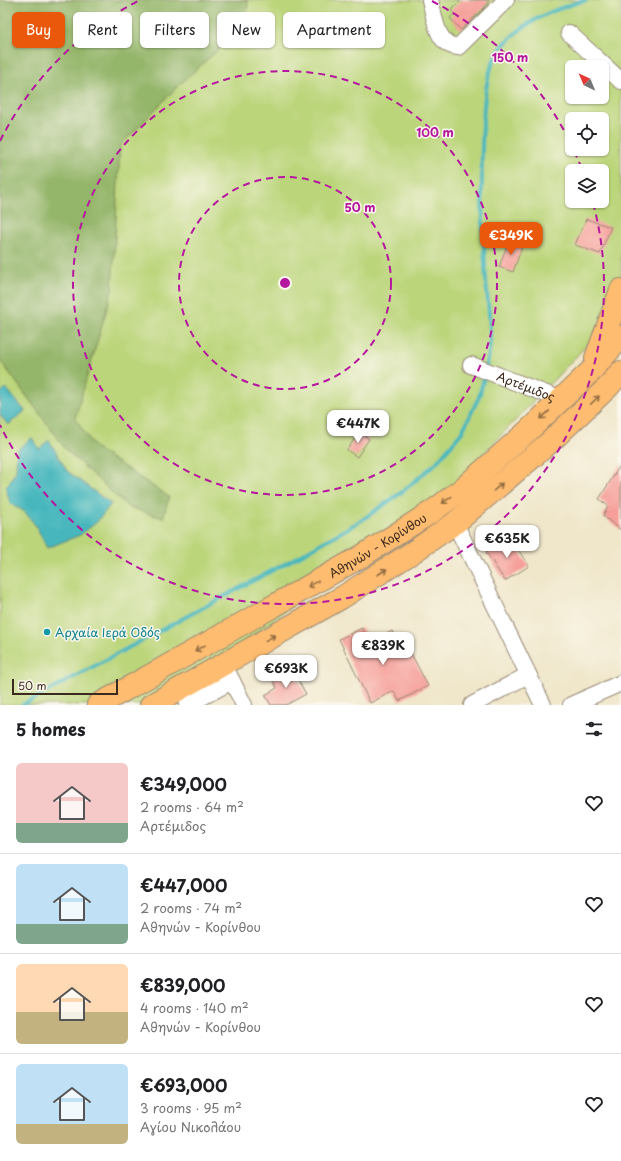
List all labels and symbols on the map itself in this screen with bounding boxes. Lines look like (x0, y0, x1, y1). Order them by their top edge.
text: 150 m (492, 48, 528, 66)
north arrow (565, 60, 609, 104)
text: 100 m (416, 123, 454, 141)
text: 50 m (344, 198, 376, 216)
pin: €349K (483, 222, 539, 256)
centre of rings (278, 276, 292, 290)
street label: Αρτέμιδος (494, 367, 558, 406)
one-way arrow (589, 396, 599, 405)
pin: €447K (330, 410, 386, 444)
one-way arrow (540, 411, 550, 420)
one-way arrow (493, 483, 503, 492)
one-way arrow (442, 496, 453, 505)
street label: Αθηνών - Κορίνθου (325, 508, 430, 582)
pin: €635K (479, 525, 535, 559)
one-way arrow (376, 568, 387, 576)
one-way arrow (307, 580, 319, 588)
place label: Αρχαία Ιερά Οδός (55, 623, 160, 641)
marker: Αρχαία Ιερά Οδός (42, 627, 52, 637)
pin: €839K (355, 632, 411, 666)
one-way arrow (264, 634, 276, 642)
one-way arrow (194, 644, 206, 652)
pin: €693K (258, 655, 314, 689)
scale bar (12, 677, 118, 696)

